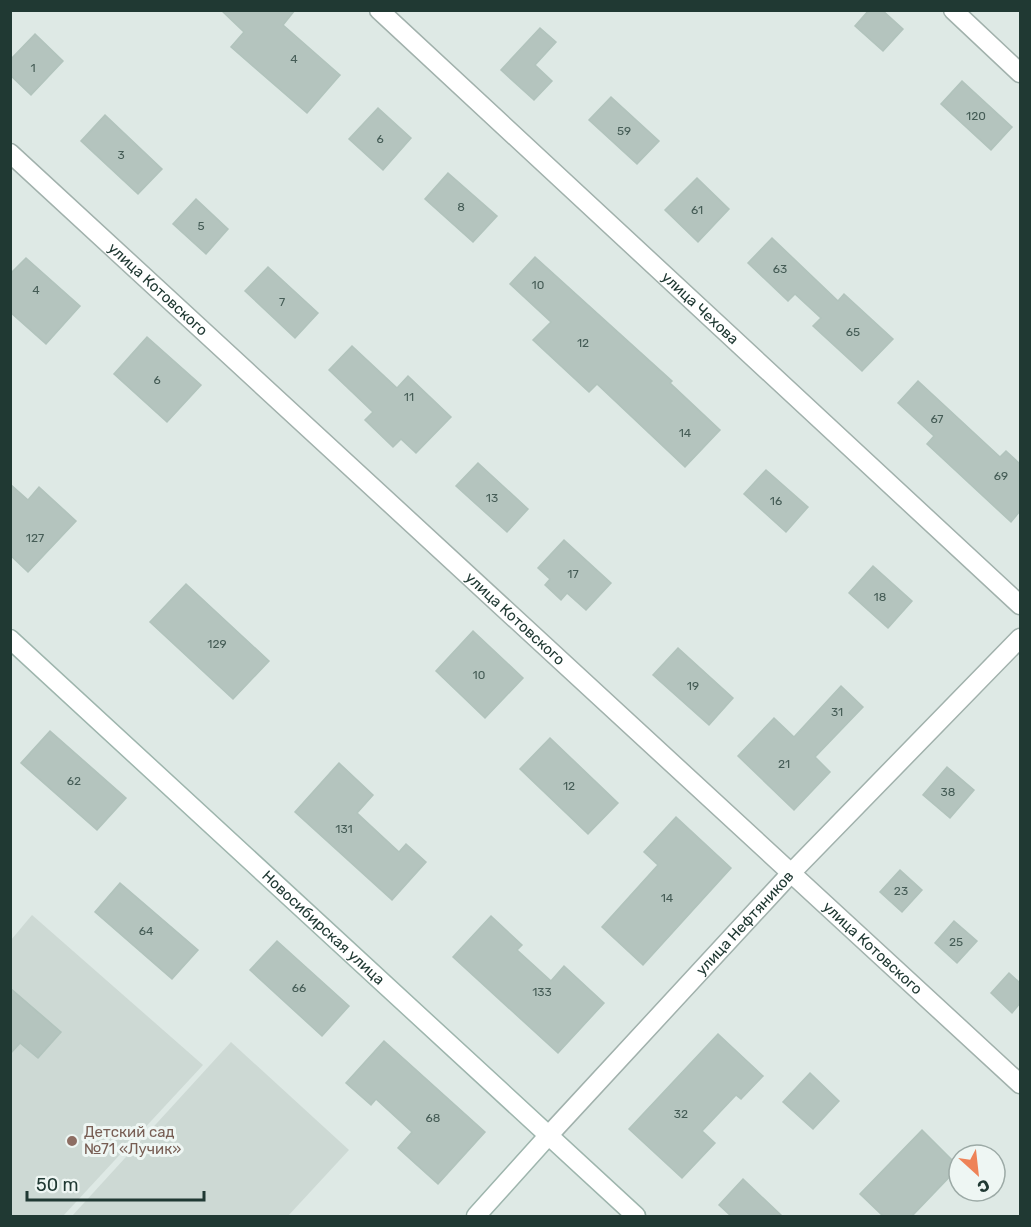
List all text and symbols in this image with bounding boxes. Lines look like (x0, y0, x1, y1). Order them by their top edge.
house number: 4 (290, 52, 298, 66)
house number: 1 (30, 61, 36, 75)
house number: 120 (966, 109, 986, 123)
house number: 59 (617, 124, 631, 138)
house number: 6 (376, 132, 384, 146)
house number: 3 (117, 148, 125, 162)
house number: 8 (457, 200, 465, 214)
house number: 61 (691, 203, 703, 217)
house number: 5 (197, 219, 205, 233)
street label: улица Котовского (104, 239, 211, 340)
house number: 63 (773, 262, 787, 276)
street label: улица Чехова (658, 268, 742, 348)
house number: 10 (532, 278, 544, 292)
house number: 4 (32, 283, 40, 297)
house number: 7 (279, 295, 285, 309)
house number: 65 (846, 325, 860, 339)
house number: 12 (577, 336, 589, 350)
house number: 6 (153, 373, 161, 387)
house number: 11 (404, 390, 414, 404)
house number: 67 (930, 412, 944, 426)
house number: 14 (679, 426, 692, 440)
house number: 69 (994, 469, 1008, 483)
house number: 13 (486, 491, 498, 505)
house number: 16 (770, 494, 782, 508)
house number: 127 (26, 531, 44, 545)
house number: 17 (567, 567, 579, 581)
street label: улица Котовского (462, 568, 569, 669)
house number: 18 (874, 590, 886, 604)
house number: 129 (207, 637, 227, 651)
house number: 10 (473, 668, 485, 682)
house number: 19 (687, 679, 699, 693)
house number: 31 (831, 705, 843, 719)
house number: 21 (778, 757, 790, 771)
house number: 62 (67, 774, 81, 788)
house number: 12 (563, 779, 575, 793)
house number: 38 (941, 785, 955, 799)
house number: 131 (335, 822, 353, 836)
street label: Новосибирская улица (258, 867, 388, 989)
street label: улица Нефтяников (692, 867, 797, 979)
house number: 23 (894, 884, 908, 898)
house number: 14 (661, 891, 674, 905)
street label: улица Котовского (819, 898, 926, 998)
house number: 64 (139, 924, 154, 938)
house number: 25 (949, 935, 963, 949)
house number: 66 (292, 981, 306, 995)
house number: 133 (532, 985, 552, 999)
house number: 32 (674, 1107, 688, 1121)
house number: 68 (426, 1111, 440, 1125)
place label: Детский сад №71 «Лучик» (84, 1123, 181, 1158)
marker: Детский сад №71 «Лучик» (65, 1134, 79, 1148)
north arrow (947, 1143, 1007, 1203)
scale bar (27, 1164, 204, 1202)
text: 50 m (36, 1174, 79, 1196)
text: С (974, 1175, 993, 1197)

